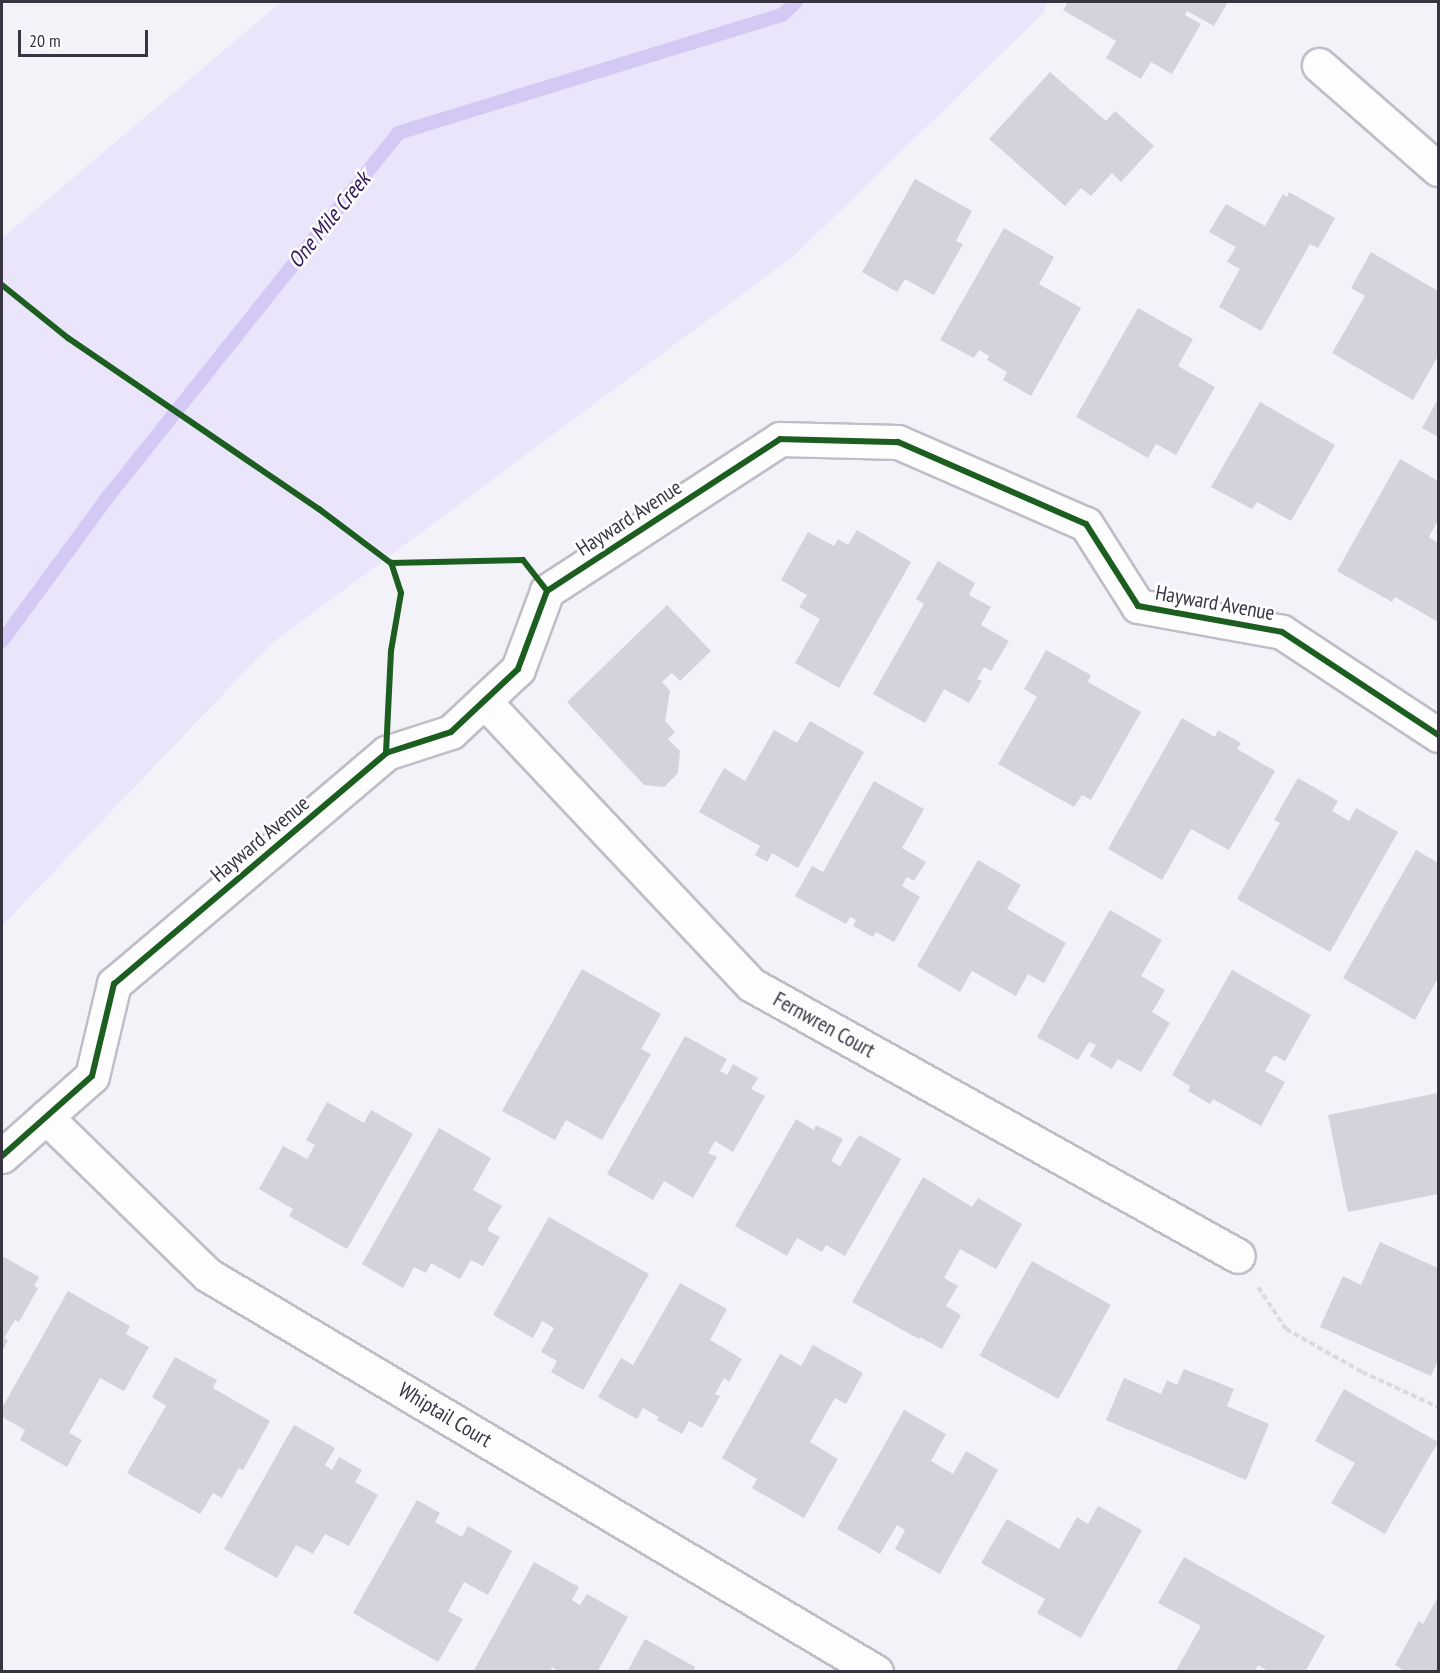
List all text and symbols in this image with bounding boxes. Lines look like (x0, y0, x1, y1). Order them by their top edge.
scale bar (21, 18, 152, 56)
text: 20 m (29, 29, 61, 52)
water label: One Mile Creek (282, 167, 376, 273)
street label: Hayward Avenue (571, 474, 687, 562)
street label: Hayward Avenue (1153, 580, 1277, 626)
street label: Hayward Avenue (206, 790, 314, 888)
street label: Fernwren Court (769, 987, 879, 1063)
street label: Whiptail Court (394, 1377, 496, 1453)

